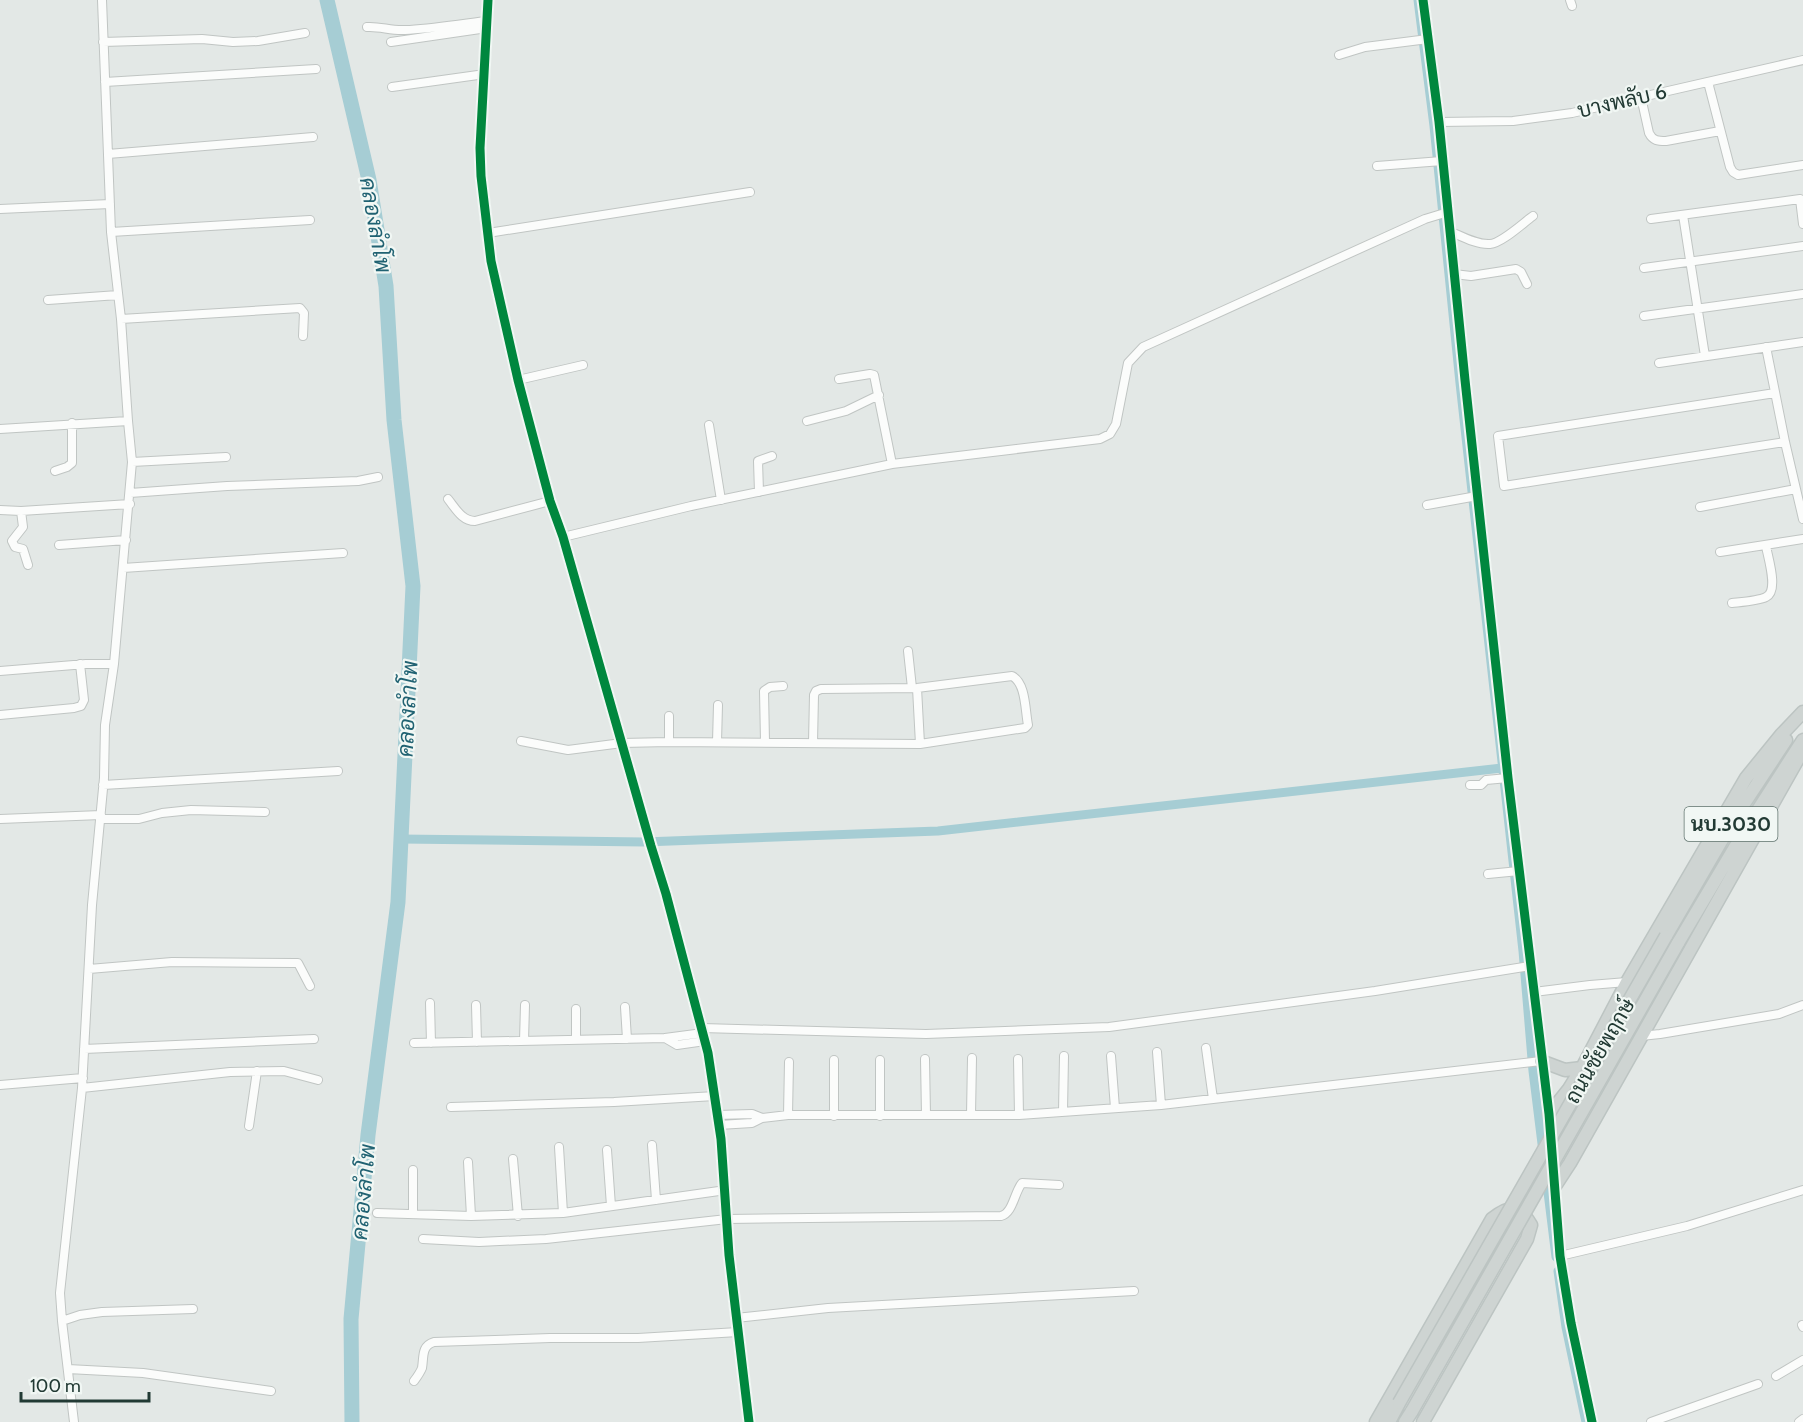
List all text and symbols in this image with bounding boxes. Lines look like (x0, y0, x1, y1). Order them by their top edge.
street label: บางพลับ 6 (1575, 78, 1669, 123)
water label: คลองลำโพ (354, 175, 398, 275)
water label: คลองลำโพ (390, 660, 424, 758)
road number: นบ.3030 (1684, 807, 1778, 841)
street label: ถนนชัยพฤกษ์ (1559, 993, 1640, 1108)
water label: คลองลำโพ (345, 1143, 381, 1241)
scale bar (21, 1365, 148, 1403)
text: 100 m (30, 1375, 81, 1397)

